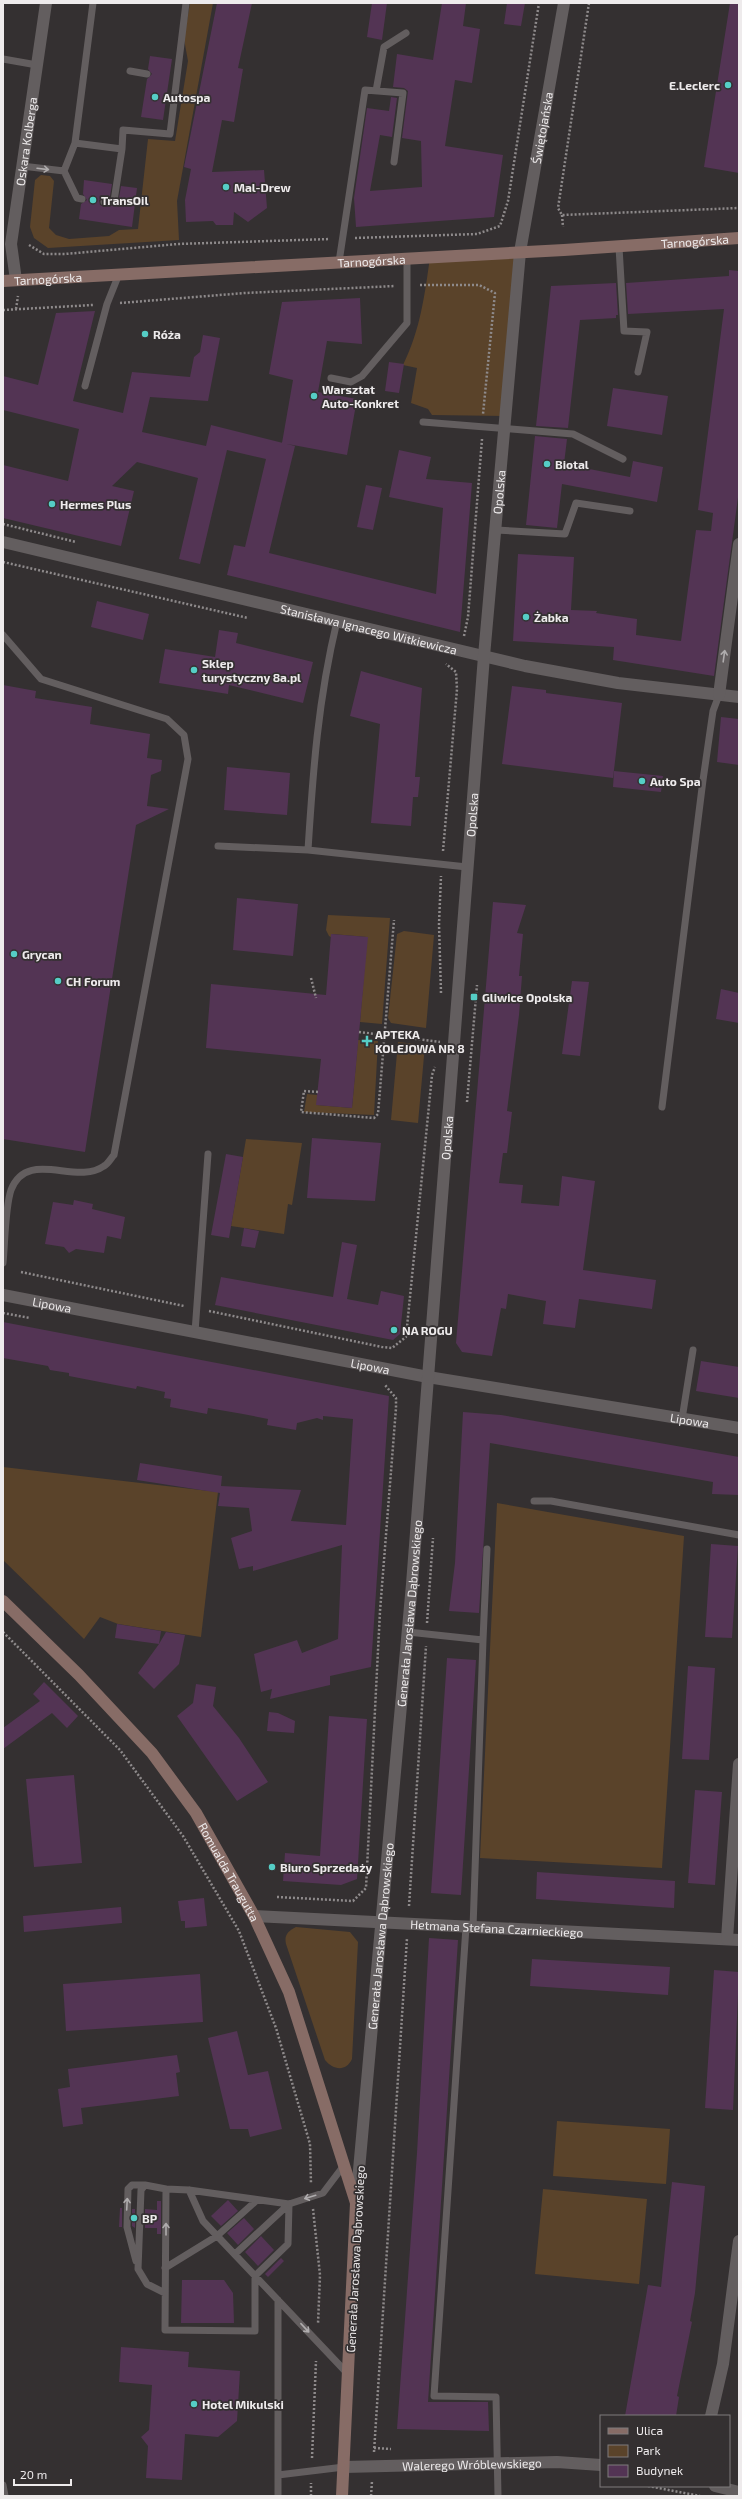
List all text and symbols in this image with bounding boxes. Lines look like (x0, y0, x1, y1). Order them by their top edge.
place label: E.Leclerc (669, 78, 720, 92)
marker: E.Leclerc (723, 80, 733, 90)
place label: Autospa (163, 90, 211, 104)
street label: Świętojańska (529, 91, 555, 165)
marker: Autospa (150, 92, 160, 102)
street label: Oskara Kolberga (13, 96, 39, 187)
one-way arrow (36, 165, 49, 173)
place label: Mal-Drew (234, 180, 292, 194)
marker: Mal-Drew (221, 182, 231, 192)
place label: TransOil (101, 193, 148, 207)
marker: TransOil (88, 195, 98, 205)
street label: Tarnogórska (660, 232, 729, 250)
street label: Tarnogórska (337, 252, 406, 270)
street label: Tarnogórska (14, 270, 82, 287)
place label: Róża (153, 327, 181, 341)
marker: Róża (140, 329, 150, 339)
place label: Warsztat Auto-Konkret (322, 382, 399, 410)
marker: Warsztat Auto-Konkret (309, 391, 319, 401)
place label: Biotal (555, 457, 589, 471)
marker: Biotal (542, 459, 552, 469)
street label: Opolska (490, 469, 508, 515)
place label: Hermes Plus (60, 497, 131, 511)
marker: Hermes Plus (47, 499, 57, 509)
street label: Stanisława Ignacego Witkiewicza (279, 601, 459, 657)
place label: Żabka (534, 610, 569, 624)
marker: Żabka (521, 612, 531, 622)
one-way arrow (720, 650, 728, 663)
place label: Sklep turystyczny 8a.pl (202, 656, 301, 685)
marker: Sklep turystyczny 8a.pl (189, 665, 199, 675)
place label: Auto Spa (650, 774, 701, 788)
marker: Auto Spa (637, 776, 647, 786)
street label: Opolska (463, 792, 480, 837)
place label: Grycan (22, 947, 62, 962)
marker: Grycan (9, 949, 19, 959)
place label: CH Forum (66, 974, 120, 988)
marker: CH Forum (53, 976, 63, 986)
place label: Gliwice Opolska (482, 990, 572, 1004)
marker: Gliwice Opolska (469, 992, 479, 1002)
place label: APTEKA KOLEJOWA NR 8 (375, 1027, 465, 1055)
marker: APTEKA KOLEJOWA NR 8 (362, 1036, 372, 1046)
street label: Opolska (438, 1115, 455, 1160)
street label: Lipowa (31, 1294, 73, 1315)
place label: NA ROGU (402, 1323, 453, 1337)
marker: NA ROGU (389, 1325, 399, 1335)
street label: Lipowa (350, 1355, 391, 1376)
street label: Lipowa (669, 1410, 710, 1430)
street label: Generała Jarosława Dąbrowskiego (394, 1519, 424, 1707)
street label: Romualda Traugutta (196, 1820, 262, 1923)
street label: Generała Jarosława Dąbrowskiego (365, 1842, 396, 2030)
place label: Biuro Sprzedaży (280, 1860, 373, 1875)
marker: Biuro Sprzedaży (267, 1862, 277, 1872)
street label: Hetmana Stefana Czarnieckiego (410, 1917, 584, 1939)
street label: Generała Jarosława Dąbrowskiego (343, 2165, 367, 2353)
one-way arrow (304, 2194, 316, 2202)
one-way arrow (123, 2198, 130, 2211)
place label: BP (142, 2211, 158, 2225)
marker: BP (129, 2213, 139, 2223)
one-way arrow (162, 2223, 169, 2236)
one-way arrow (300, 2323, 310, 2333)
place label: Hotel Mikulski (202, 2397, 284, 2411)
marker: Hotel Mikulski (189, 2399, 199, 2409)
legend (600, 2415, 730, 2487)
text: Ulica (636, 2423, 663, 2437)
text: Park (636, 2443, 661, 2457)
street label: Walerego Wróblewskiego (402, 2455, 542, 2473)
scale bar (14, 2461, 71, 2487)
text: Budynek (636, 2463, 683, 2477)
text: 20 m (20, 2467, 47, 2481)

